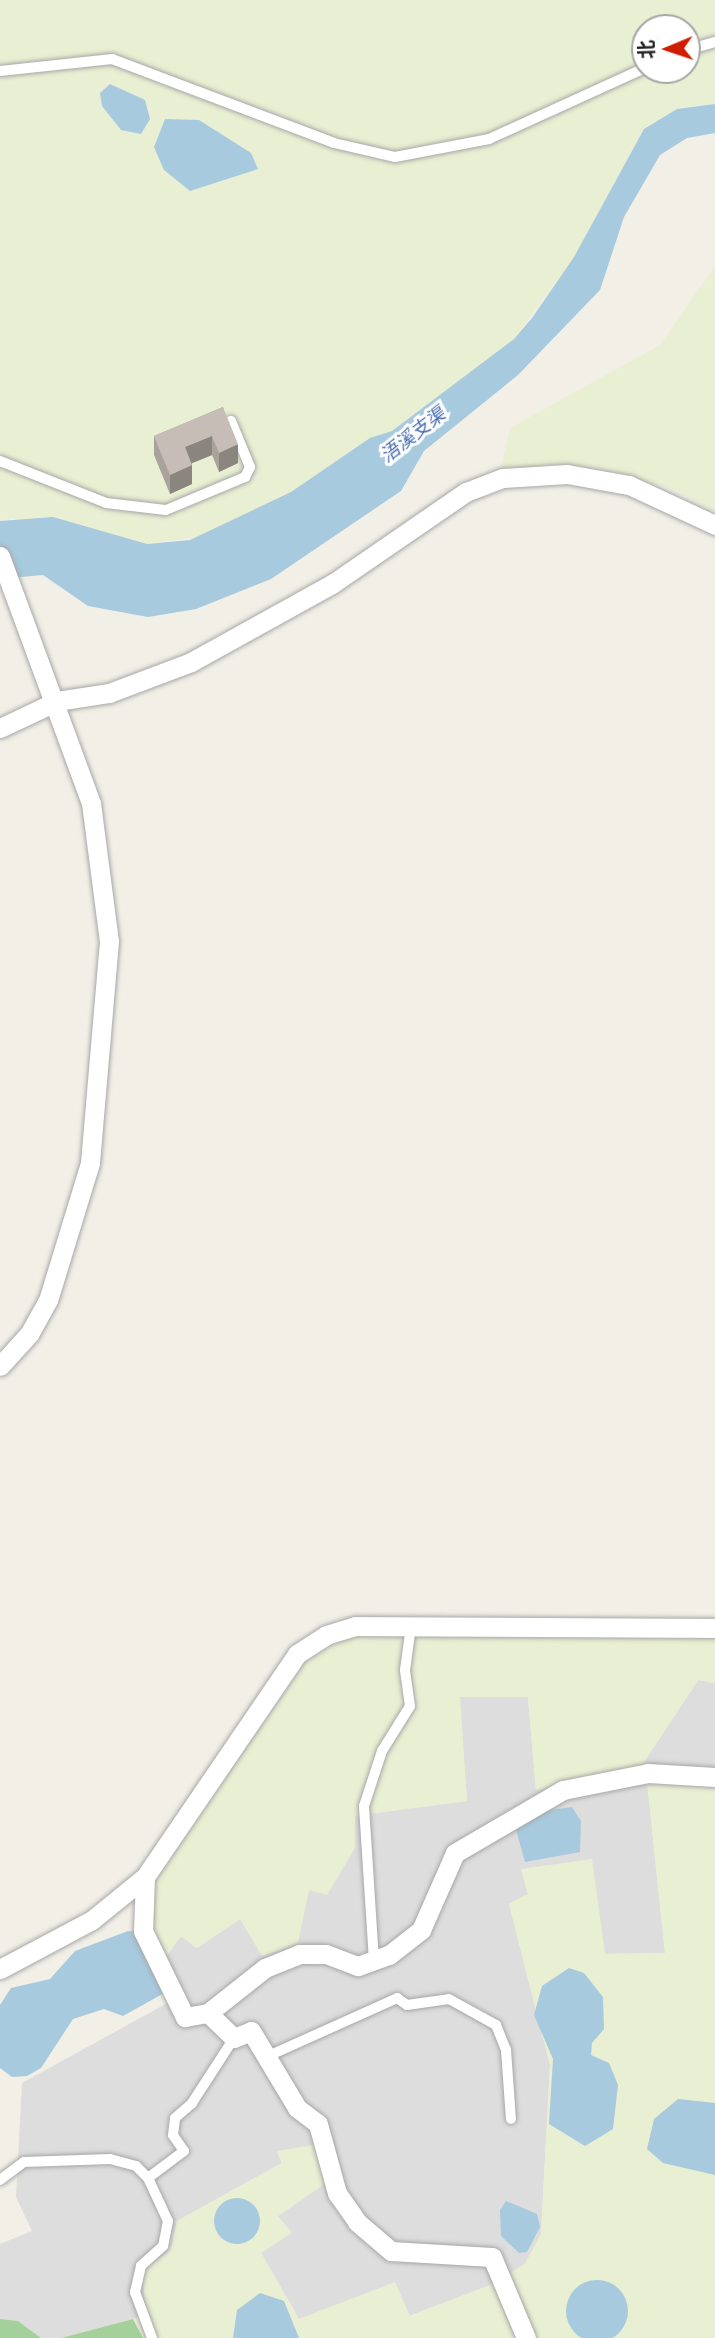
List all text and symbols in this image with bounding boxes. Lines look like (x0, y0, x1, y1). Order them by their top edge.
north arrow (631, 14, 701, 84)
text: 北 (636, 40, 657, 60)
water label: 浯溪支渠 (376, 403, 450, 467)

